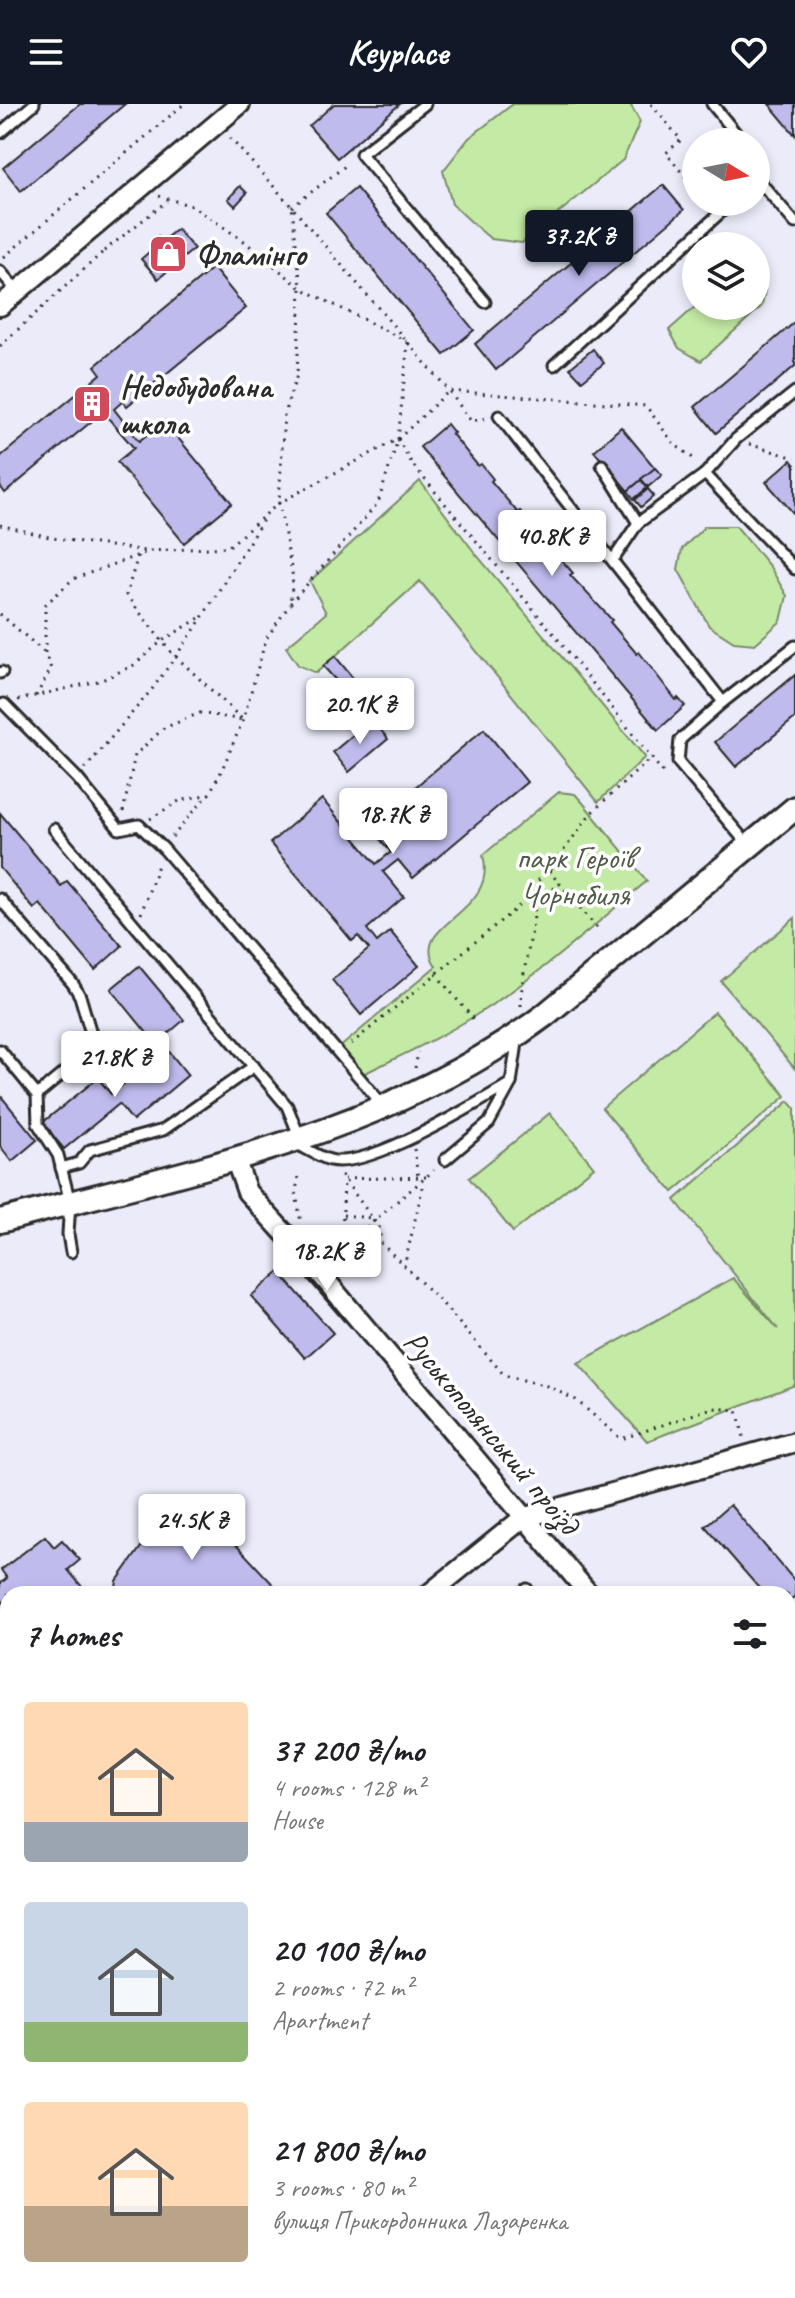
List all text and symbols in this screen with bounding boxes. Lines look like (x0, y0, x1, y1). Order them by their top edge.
text: Keyplace (347, 29, 448, 75)
icon: menu (24, 30, 68, 74)
icon: heart (727, 30, 771, 74)
north arrow (682, 128, 770, 216)
map controls (682, 128, 770, 320)
pin: 37.2K ₴ (505, 210, 653, 278)
text: 37.2K ₴ (543, 219, 615, 252)
button: layers (682, 232, 770, 320)
shop icon: Фламінго (147, 233, 189, 275)
place label: Фламінго (196, 234, 308, 275)
place label: Недобудована школа (120, 366, 275, 444)
building icon: Недобудована школа (71, 383, 113, 425)
pin: 40.8K ₴ (478, 510, 626, 578)
text: 40.8K ₴ (516, 519, 588, 552)
pin: 20.1K ₴ (286, 678, 434, 746)
text: 20.1K ₴ (324, 687, 396, 720)
pin: 18.7K ₴ (319, 788, 467, 856)
text: 18.7K ₴ (357, 797, 429, 830)
park label: парк Героїв Чорнобиля (516, 837, 641, 915)
pin: 21.8K ₴ (41, 1031, 189, 1099)
text: 21.8K ₴ (79, 1040, 151, 1073)
pin: 18.2K ₴ (253, 1225, 401, 1293)
text: 18.2K ₴ (291, 1234, 363, 1267)
street label: Руськополянський проїзд (395, 1322, 591, 1545)
pin: 24.5K ₴ (118, 1494, 266, 1562)
text: 24.5K ₴ (156, 1503, 228, 1536)
icon: filters (728, 1612, 772, 1656)
text: 7 homes (24, 1613, 120, 1656)
text: 37 200 ₴/mo (272, 1728, 424, 1771)
icon: home (88, 1734, 184, 1830)
text: 4 rooms · 128 m² (272, 1771, 424, 1804)
text: House (272, 1804, 323, 1837)
text: 20 100 ₴/mo (272, 1928, 424, 1971)
icon: home (88, 1934, 184, 2030)
text: 2 rooms · 72 m² (272, 1971, 413, 2004)
text: Apartment (272, 2004, 368, 2037)
text: 21 800 ₴/mo (272, 2128, 424, 2171)
icon: home (88, 2134, 184, 2230)
text: 3 rooms · 80 m² (272, 2171, 413, 2204)
text: вулиця Прикордонника Лазаренка (272, 2204, 567, 2237)

